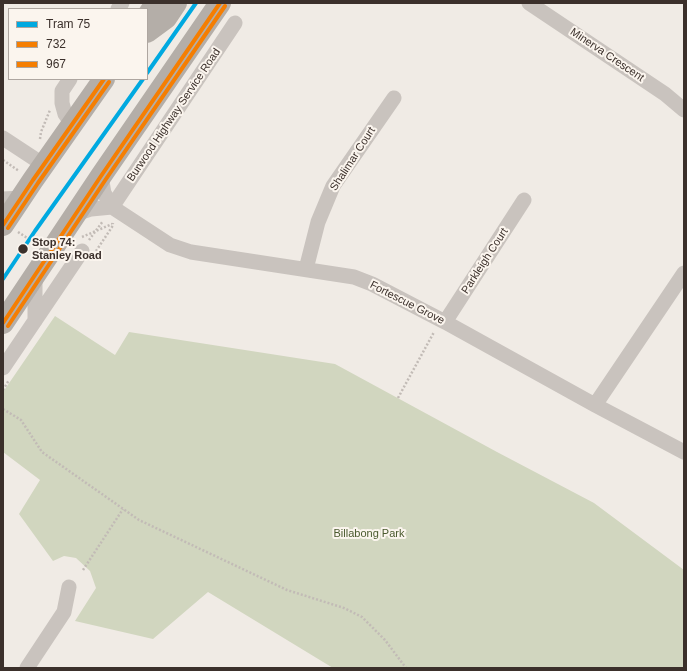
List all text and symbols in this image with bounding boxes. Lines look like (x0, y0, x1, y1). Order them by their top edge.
legend (8, 8, 148, 80)
text: Tram 75 (46, 17, 90, 31)
street label: Minerva Crescent (568, 25, 646, 85)
text: 732 (46, 37, 66, 51)
street label: Burwood Highway Service Road (124, 46, 224, 184)
text: 967 (46, 57, 66, 71)
street label: Shalimar Court (327, 125, 379, 193)
street label: Parkleigh Court (459, 226, 511, 296)
place label: Stop 74: Stanley Road (32, 236, 102, 262)
marker: Stop 74: Stanley Road (16, 242, 30, 256)
street label: Fortescue Grove (368, 279, 446, 327)
park label: Billabong Park (334, 527, 404, 541)

